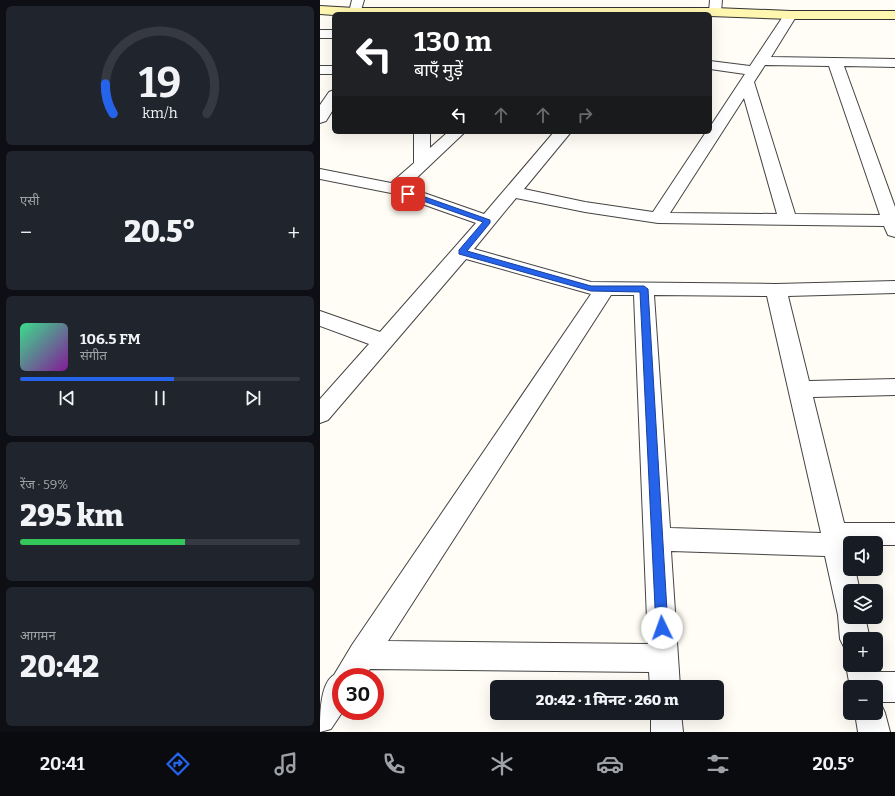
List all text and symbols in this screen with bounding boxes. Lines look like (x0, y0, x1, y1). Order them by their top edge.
text: 130 m (414, 25, 492, 58)
icon: left (348, 28, 400, 80)
text: 19 (139, 57, 181, 107)
text: बाएँ मुड़ें (414, 59, 463, 81)
text: km/h (142, 104, 178, 121)
icon: left (448, 104, 470, 126)
icon: ahead (490, 104, 512, 126)
icon: ahead (532, 104, 554, 126)
icon: right (574, 104, 596, 126)
pin (391, 177, 425, 211)
icon: arrive (397, 183, 419, 205)
text: एसी (20, 193, 39, 208)
text: 20.5° (124, 214, 196, 250)
text: − (20, 219, 32, 246)
text: + (287, 219, 300, 246)
text: 106.5 FM (80, 330, 141, 348)
text: संगीत (80, 348, 107, 363)
icon: previous (56, 387, 78, 409)
icon: pause (149, 387, 171, 409)
icon: next (242, 387, 264, 409)
text: रेंज · 59% (20, 477, 68, 492)
text: 295 km (20, 498, 123, 534)
map controls (843, 536, 883, 720)
button: sound (843, 536, 883, 576)
button: layers (843, 584, 883, 624)
position arrow (641, 607, 683, 649)
text: आगमन (20, 628, 56, 643)
button: + (843, 632, 883, 672)
text: 20:42 (20, 649, 99, 685)
speed limit sign: 30 (332, 668, 384, 720)
button: − (843, 680, 883, 720)
text: 20:42 · 1 मिनट · 260 m (536, 691, 678, 709)
icon: directions (164, 750, 192, 778)
icon: music (272, 750, 300, 778)
icon: phone (380, 750, 408, 778)
icon: climate (488, 750, 516, 778)
icon: car (596, 750, 624, 778)
icon: filters (704, 750, 732, 778)
text: 20:41 (40, 753, 84, 775)
text: 20.5° (812, 753, 855, 775)

